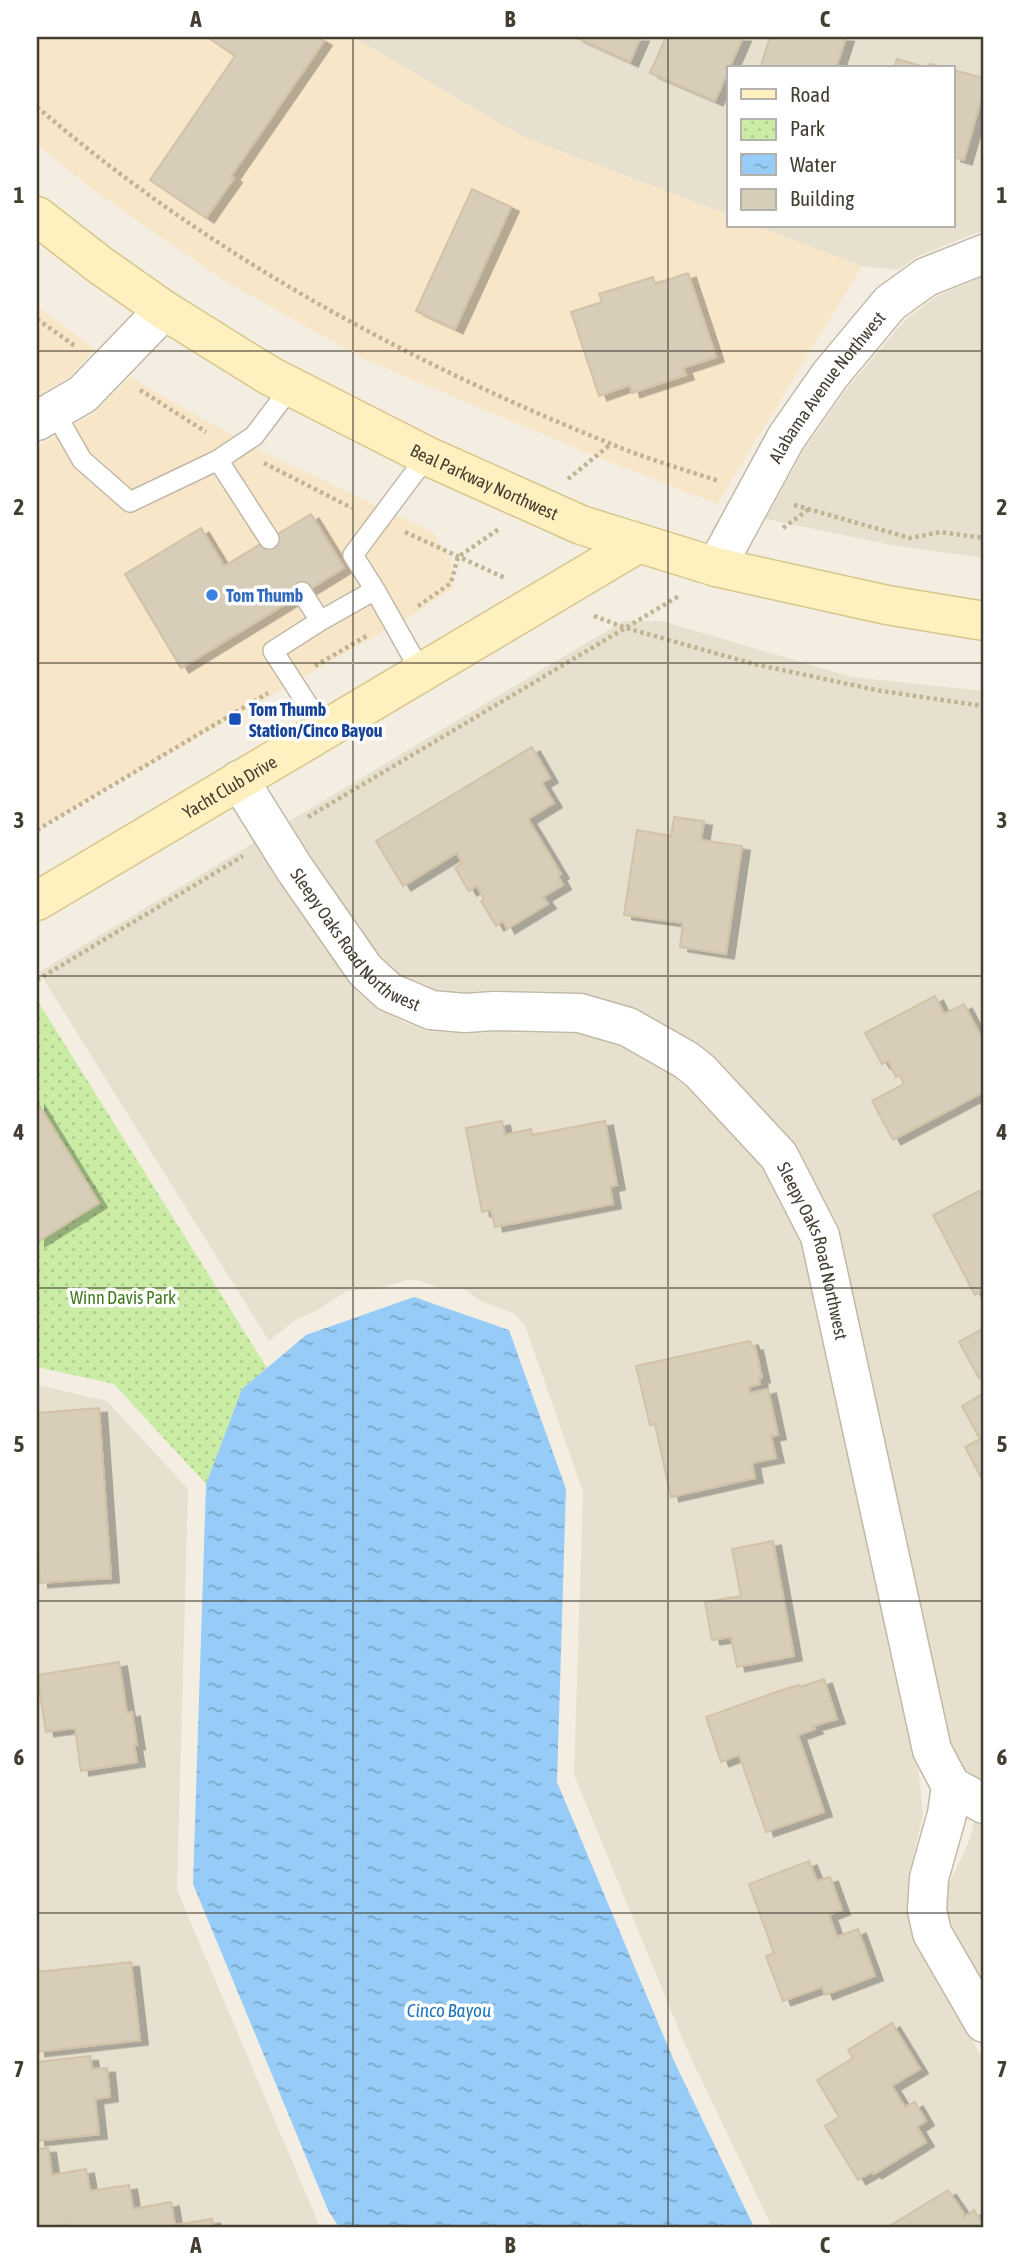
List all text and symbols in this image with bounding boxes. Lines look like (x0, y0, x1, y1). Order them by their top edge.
text: A (189, 6, 202, 32)
text: B (505, 6, 516, 32)
text: C (820, 6, 831, 32)
legend (727, 66, 954, 228)
text: Road (790, 82, 830, 106)
text: Park (790, 116, 825, 140)
text: Water (790, 152, 837, 176)
text: 1 (14, 182, 25, 208)
text: 1 (997, 182, 1008, 208)
text: Building (790, 186, 854, 210)
street label: Alabama Avenue Northwest (764, 307, 889, 466)
street label: Beal Parkway Northwest (407, 439, 562, 524)
text: 2 (14, 494, 24, 520)
text: 2 (997, 494, 1007, 520)
place label: Tom Thumb (226, 585, 303, 606)
marker: Tom Thumb (204, 587, 220, 603)
place label: Tom Thumb Station/Cinco Bayou (249, 699, 383, 741)
marker: Tom Thumb Station/Cinco Bayou (227, 711, 243, 727)
street label: Yacht Club Drive (179, 750, 280, 823)
text: 3 (14, 807, 24, 833)
text: 3 (997, 807, 1007, 833)
street label: Sleepy Oaks Road Northwest (287, 864, 424, 1015)
text: 4 (13, 1119, 25, 1145)
text: 4 (996, 1119, 1008, 1145)
street label: Sleepy Oaks Road Northwest (773, 1158, 853, 1342)
park label: Winn Davis Park (70, 1287, 176, 1308)
text: 5 (14, 1431, 25, 1457)
text: 5 (997, 1431, 1008, 1457)
text: 6 (14, 1744, 25, 1770)
text: 6 (997, 1744, 1008, 1770)
water label: Cinco Bayou (407, 1999, 491, 2021)
text: 7 (14, 2056, 24, 2082)
text: 7 (997, 2056, 1007, 2082)
text: A (189, 2232, 202, 2258)
text: B (505, 2232, 516, 2258)
text: C (820, 2232, 831, 2258)

